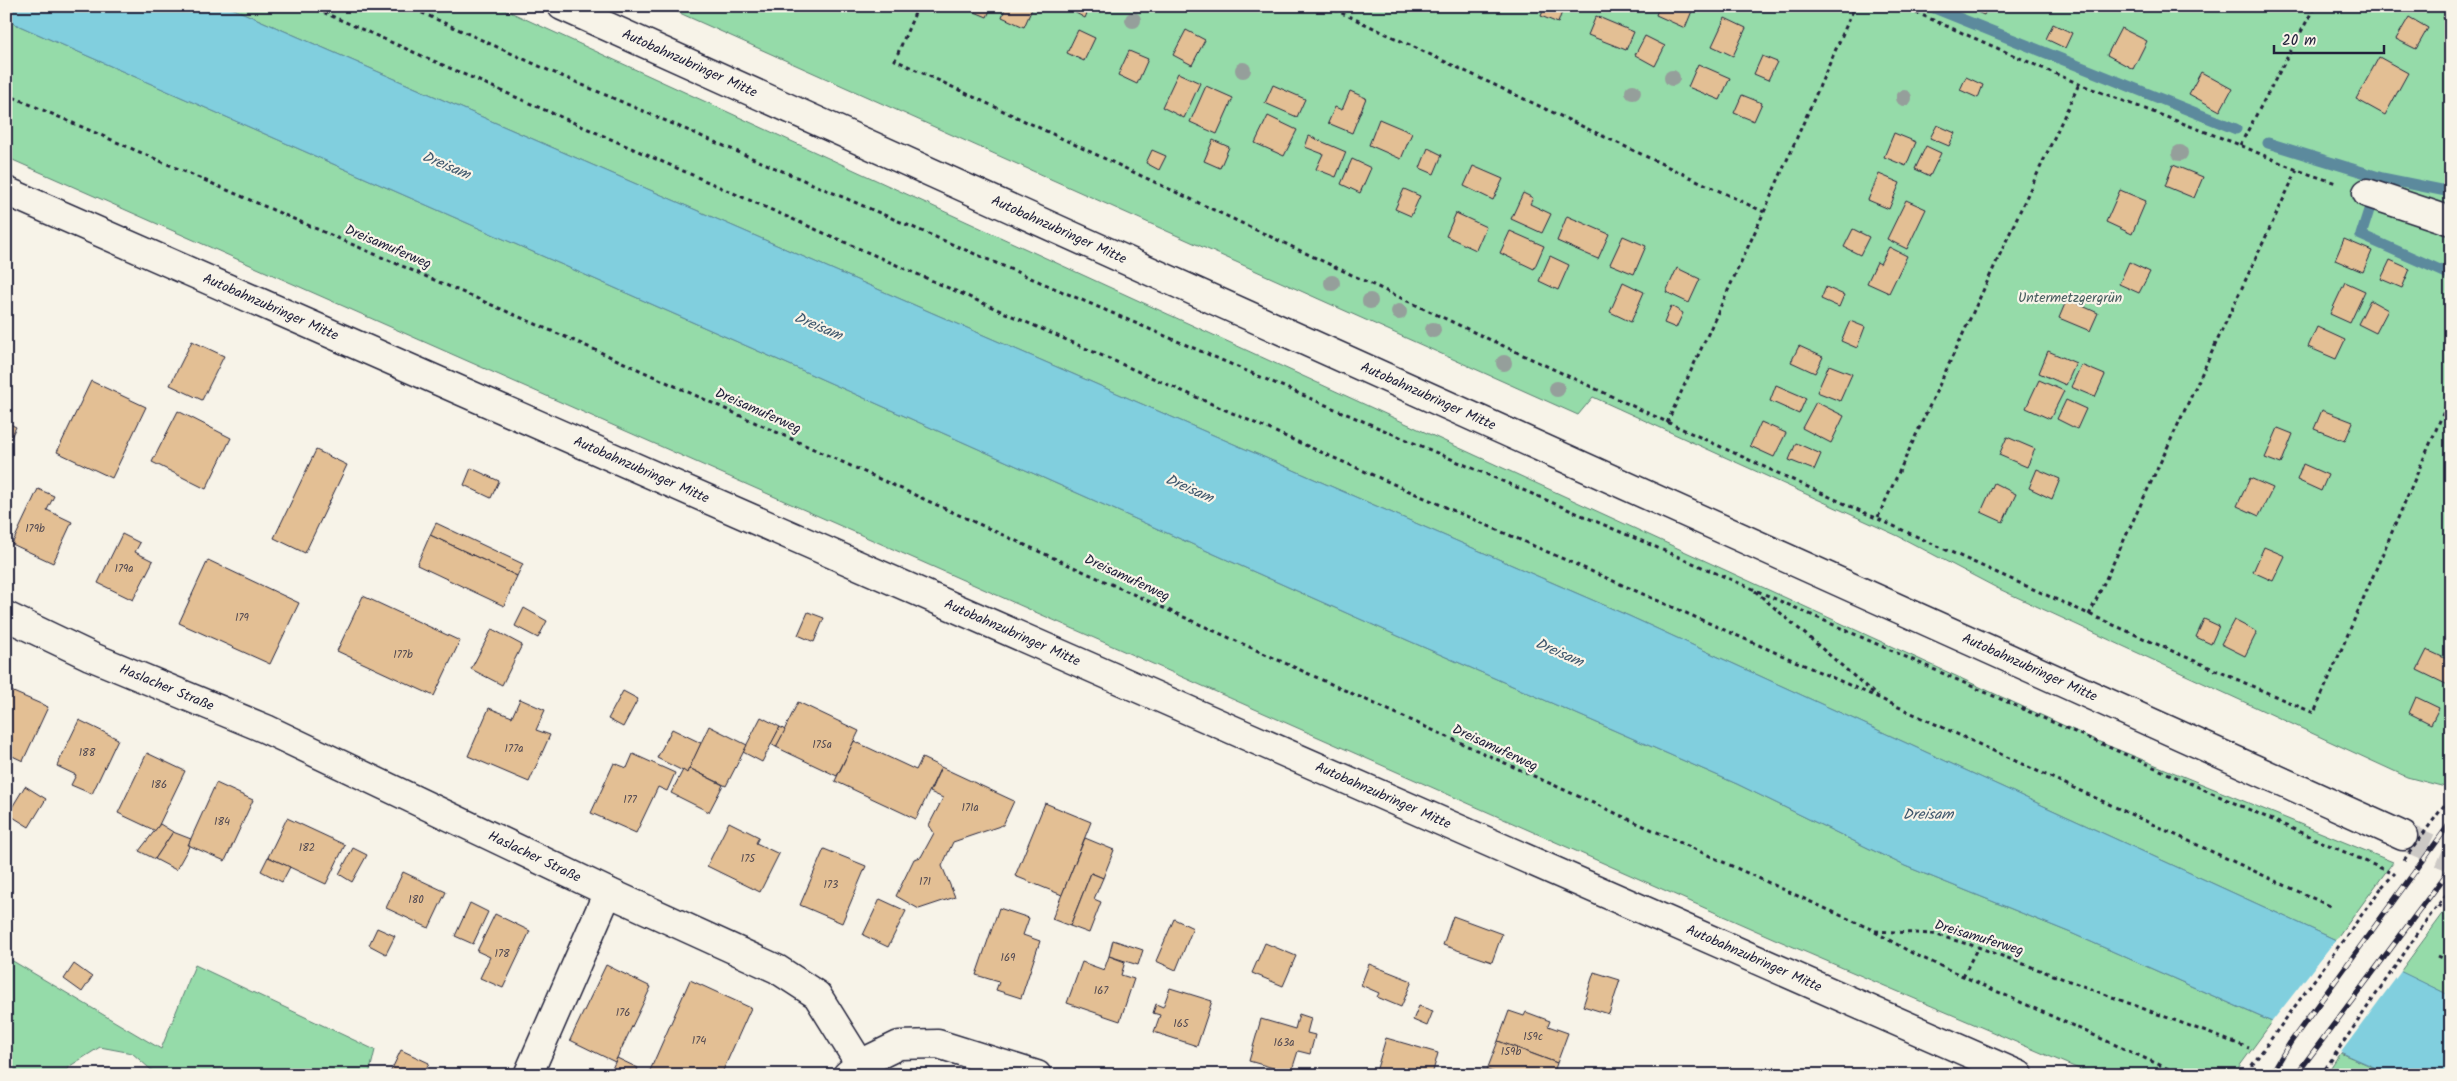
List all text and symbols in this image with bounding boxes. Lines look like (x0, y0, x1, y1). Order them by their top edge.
scale bar (2274, 22, 2384, 54)
street label: Autobahnzubringer Mitte (618, 23, 762, 104)
text: 20 m (2282, 29, 2316, 53)
water label: Dreisam (418, 145, 475, 187)
street label: Autobahnzubringer Mitte (988, 190, 1131, 270)
street label: Dreisamuferweg (341, 219, 435, 275)
street label: Autobahnzubringer Mitte (199, 268, 343, 347)
park label: Untermetzgergrün (2018, 287, 2122, 309)
water label: Dreisam (790, 306, 847, 348)
street label: Autobahnzubringer Mitte (1357, 356, 1500, 437)
street label: Dreisamuferweg (711, 382, 805, 440)
street label: Autobahnzubringer Mitte (570, 431, 714, 510)
water label: Dreisam (1161, 468, 1218, 511)
house number: 179b (25, 520, 45, 538)
street label: Dreisamuferweg (1081, 549, 1173, 607)
house number: 179a (114, 560, 134, 578)
street label: Autobahnzubringer Mitte (941, 593, 1084, 673)
house number: 179 (235, 609, 250, 627)
street label: Autobahnzubringer Mitte (1958, 628, 2102, 708)
water label: Dreisam (1531, 632, 1588, 675)
house number: 177b (393, 646, 413, 664)
street label: Haslacher Straße (116, 658, 218, 718)
street label: Dreisamuferweg (1449, 719, 1541, 777)
house number: 175a (812, 736, 832, 754)
house number: 177a (505, 740, 523, 758)
house number: 188 (79, 744, 96, 762)
street label: Autobahnzubringer Mitte (1312, 756, 1455, 836)
house number: 186 (151, 776, 167, 794)
house number: 177 (623, 791, 638, 809)
house number: 171a (961, 799, 979, 817)
water label: Dreisam (1903, 803, 1954, 827)
house number: 184 (214, 813, 230, 831)
street label: Haslacher Straße (484, 825, 585, 889)
house number: 182 (299, 839, 315, 857)
house number: 175 (741, 850, 756, 868)
house number: 171 (919, 873, 931, 891)
house number: 173 (824, 876, 838, 894)
house number: 180 (408, 891, 424, 909)
street label: Dreisamuferweg (1932, 914, 2026, 962)
street label: Autobahnzubringer Mitte (1682, 919, 1826, 998)
house number: 178 (494, 945, 510, 963)
house number: 169 (1001, 949, 1016, 967)
house number: 167 (1094, 982, 1109, 1000)
house number: 176 (616, 1004, 630, 1022)
house number: 165 (1173, 1015, 1190, 1033)
house number: 159c (1523, 1028, 1543, 1046)
house number: 174 (692, 1032, 706, 1050)
house number: 163a (1273, 1034, 1295, 1052)
house number: 159b (1501, 1043, 1521, 1061)

